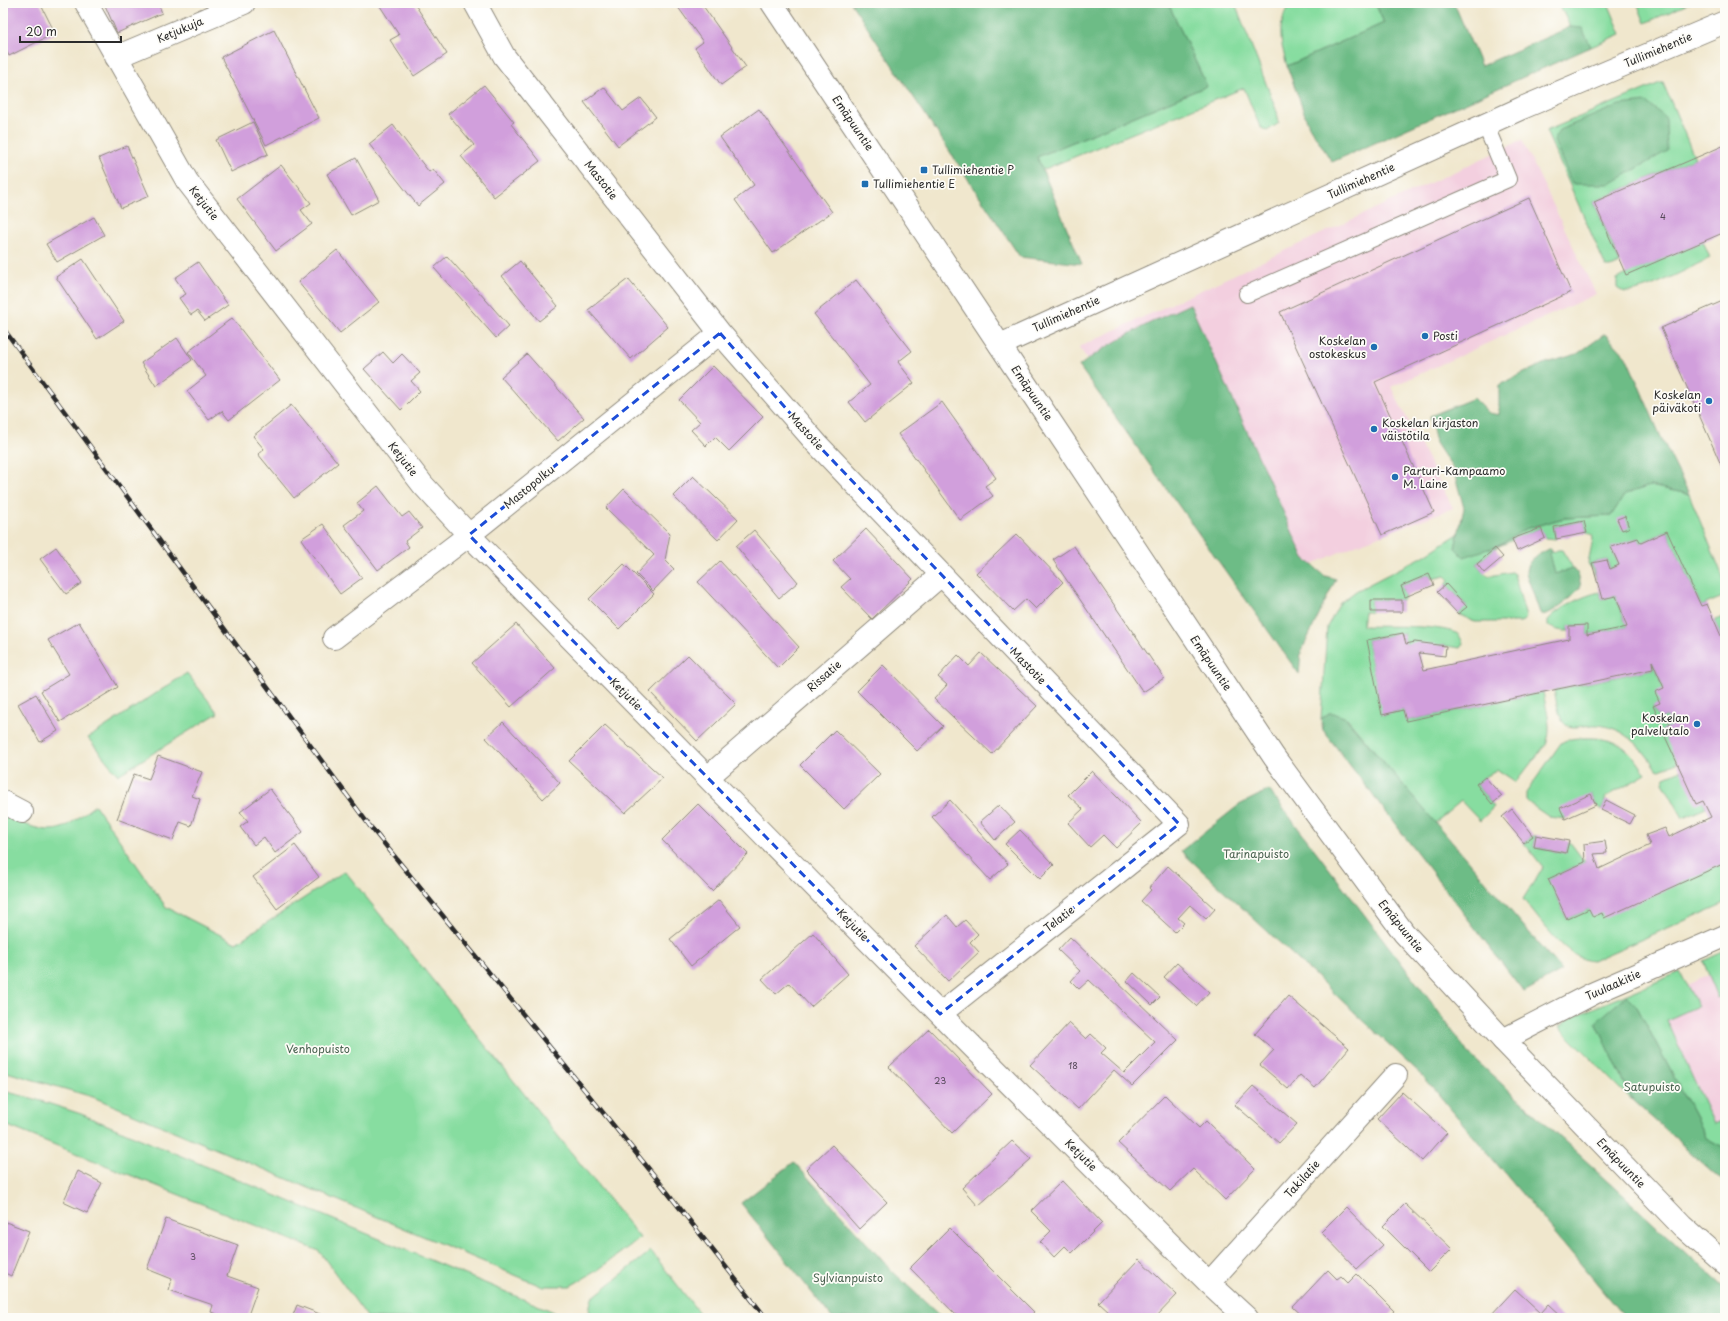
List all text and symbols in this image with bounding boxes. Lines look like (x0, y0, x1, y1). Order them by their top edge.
street label: Ketjukuja (154, 12, 206, 47)
scale bar (20, 18, 121, 44)
text: 20 m (26, 22, 57, 40)
street label: Tullimiehentie (1621, 28, 1694, 71)
street label: Emäpuuntie (829, 92, 878, 154)
street label: Mastotie (581, 156, 622, 203)
street label: Tullimiehentie (1324, 158, 1397, 203)
place label: Tullimiehentie P (932, 161, 1014, 178)
marker: Tullimiehentie P (919, 165, 929, 175)
place label: Tullimiehentie E (873, 175, 955, 192)
marker: Tullimiehentie E (860, 179, 870, 189)
street label: Ketjutie (185, 182, 223, 224)
house number: 4 (1660, 209, 1666, 223)
street label: Tullimiehentie (1029, 291, 1102, 336)
place label: Posti (1433, 327, 1458, 344)
marker: Posti (1420, 331, 1430, 341)
place label: Koskelan ostokeskus (1309, 332, 1366, 362)
marker: Koskelan ostokeskus (1369, 342, 1379, 352)
street label: Emäpuuntie (1008, 362, 1057, 424)
place label: Koskelan päiväkoti (1652, 386, 1701, 416)
marker: Koskelan päiväkoti (1704, 396, 1714, 406)
street label: Mastotie (785, 408, 828, 454)
place label: Koskelan kirjaston väistötila (1382, 414, 1478, 444)
marker: Koskelan kirjaston väistötila (1369, 424, 1379, 434)
street label: Ketjutie (384, 438, 422, 480)
street label: Mastopolku (500, 461, 558, 512)
place label: Parturi-Kampaamo M. Laine (1403, 462, 1505, 492)
marker: Parturi-Kampaamo M. Laine (1390, 472, 1400, 482)
street label: Emäpuuntie (1187, 632, 1236, 694)
street label: Mastotie (1006, 643, 1051, 688)
street label: Rissatie (803, 656, 845, 695)
street label: Ketjutie (606, 674, 647, 714)
place label: Koskelan palvelutalo (1631, 709, 1689, 739)
marker: Koskelan palvelutalo (1692, 719, 1702, 729)
park label: Tarinapuisto (1223, 845, 1289, 862)
street label: Emäpuuntie (1375, 896, 1428, 956)
street label: Telatie (1040, 901, 1078, 936)
street label: Ketjutie (833, 904, 873, 945)
street label: Tuulaakitie (1582, 965, 1643, 1004)
park label: Venhopuisto (286, 1040, 350, 1057)
house number: 18 (1068, 1058, 1078, 1072)
house number: 23 (934, 1073, 946, 1087)
park label: Satupuisto (1624, 1078, 1680, 1095)
street label: Emäpuuntie (1593, 1134, 1650, 1192)
street label: Ketjutie (1061, 1135, 1102, 1175)
street label: Takilatie (1280, 1156, 1324, 1202)
house number: 3 (190, 1249, 196, 1263)
park label: Sylvianpuisto (813, 1269, 883, 1286)

